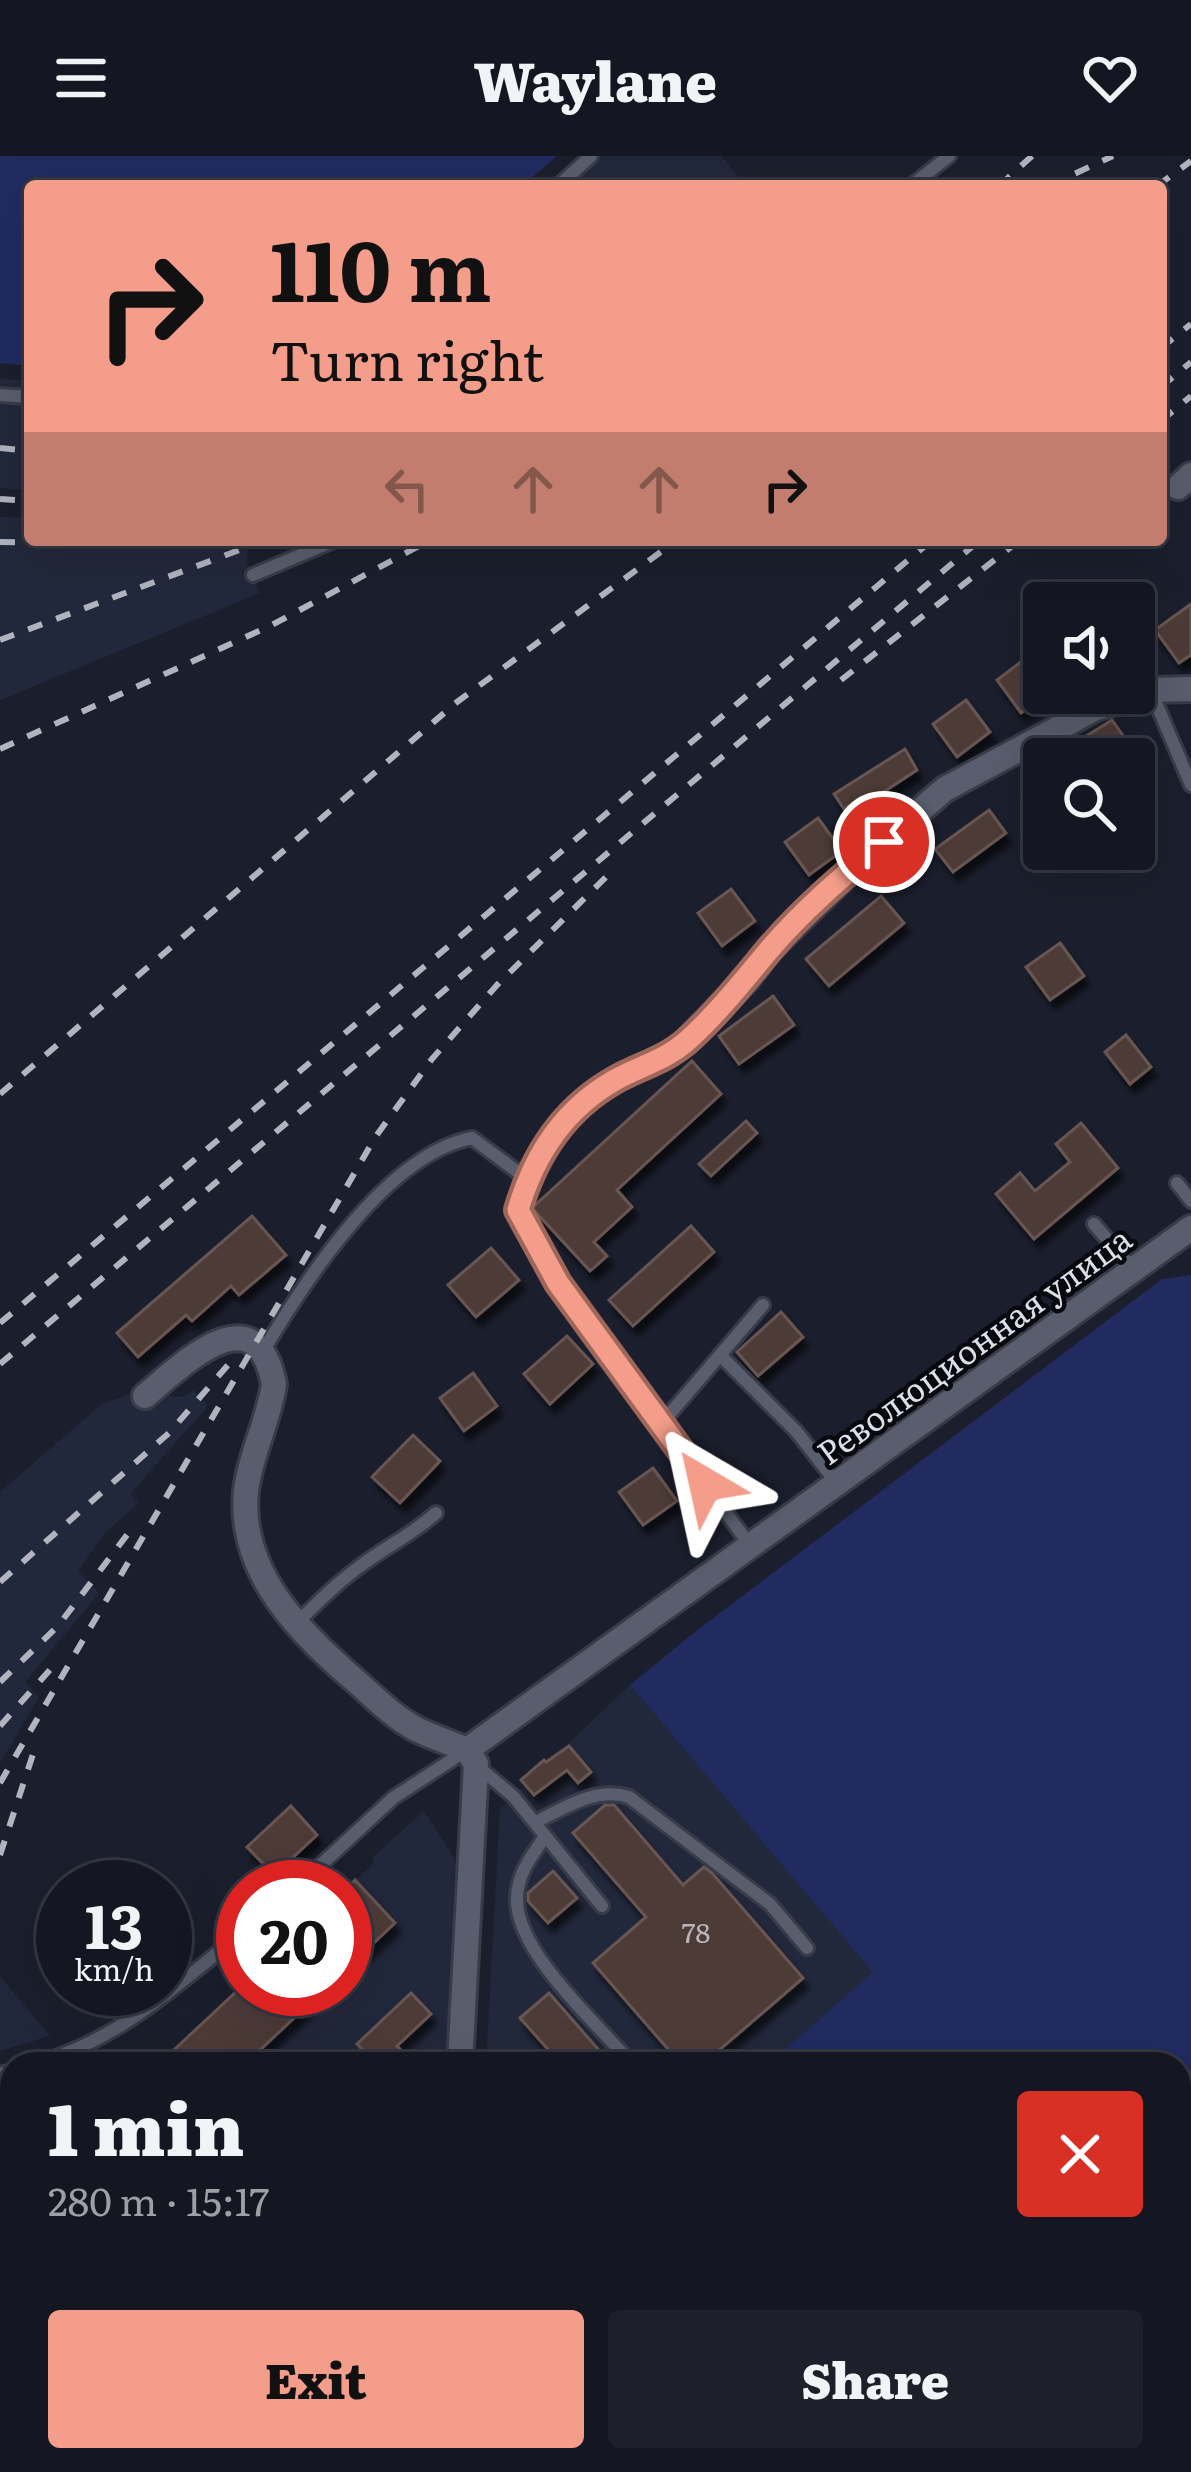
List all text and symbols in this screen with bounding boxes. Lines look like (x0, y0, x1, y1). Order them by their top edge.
text: Waylane (474, 38, 717, 119)
icon: menu (48, 45, 114, 111)
icon: heart (1077, 45, 1143, 111)
text: 110 m (270, 203, 492, 328)
icon: right (72, 228, 228, 384)
text: Turn right (270, 317, 544, 398)
icon: left (374, 456, 440, 522)
icon: ahead (500, 456, 566, 522)
icon: ahead (626, 456, 692, 522)
icon: right (752, 456, 818, 522)
map controls (1023, 582, 1155, 870)
button: sound (1023, 582, 1155, 714)
button: search (1023, 738, 1155, 870)
pin (833, 791, 935, 893)
icon: arrive (851, 809, 917, 875)
street label: Революционная улица (806, 1213, 1140, 1475)
position arrow (642, 1421, 768, 1547)
speed limit sign: 20 (216, 1860, 372, 2016)
text: 13 (85, 1878, 143, 1967)
house number: 78 (682, 1911, 710, 1951)
text: km/h (74, 1946, 154, 1990)
text: 1 min (48, 2071, 244, 2178)
button: close (1017, 2091, 1143, 2217)
text: 280 m · 15:17 (48, 2170, 269, 2228)
button: Exit (48, 2310, 584, 2448)
button: Share (608, 2310, 1143, 2448)

